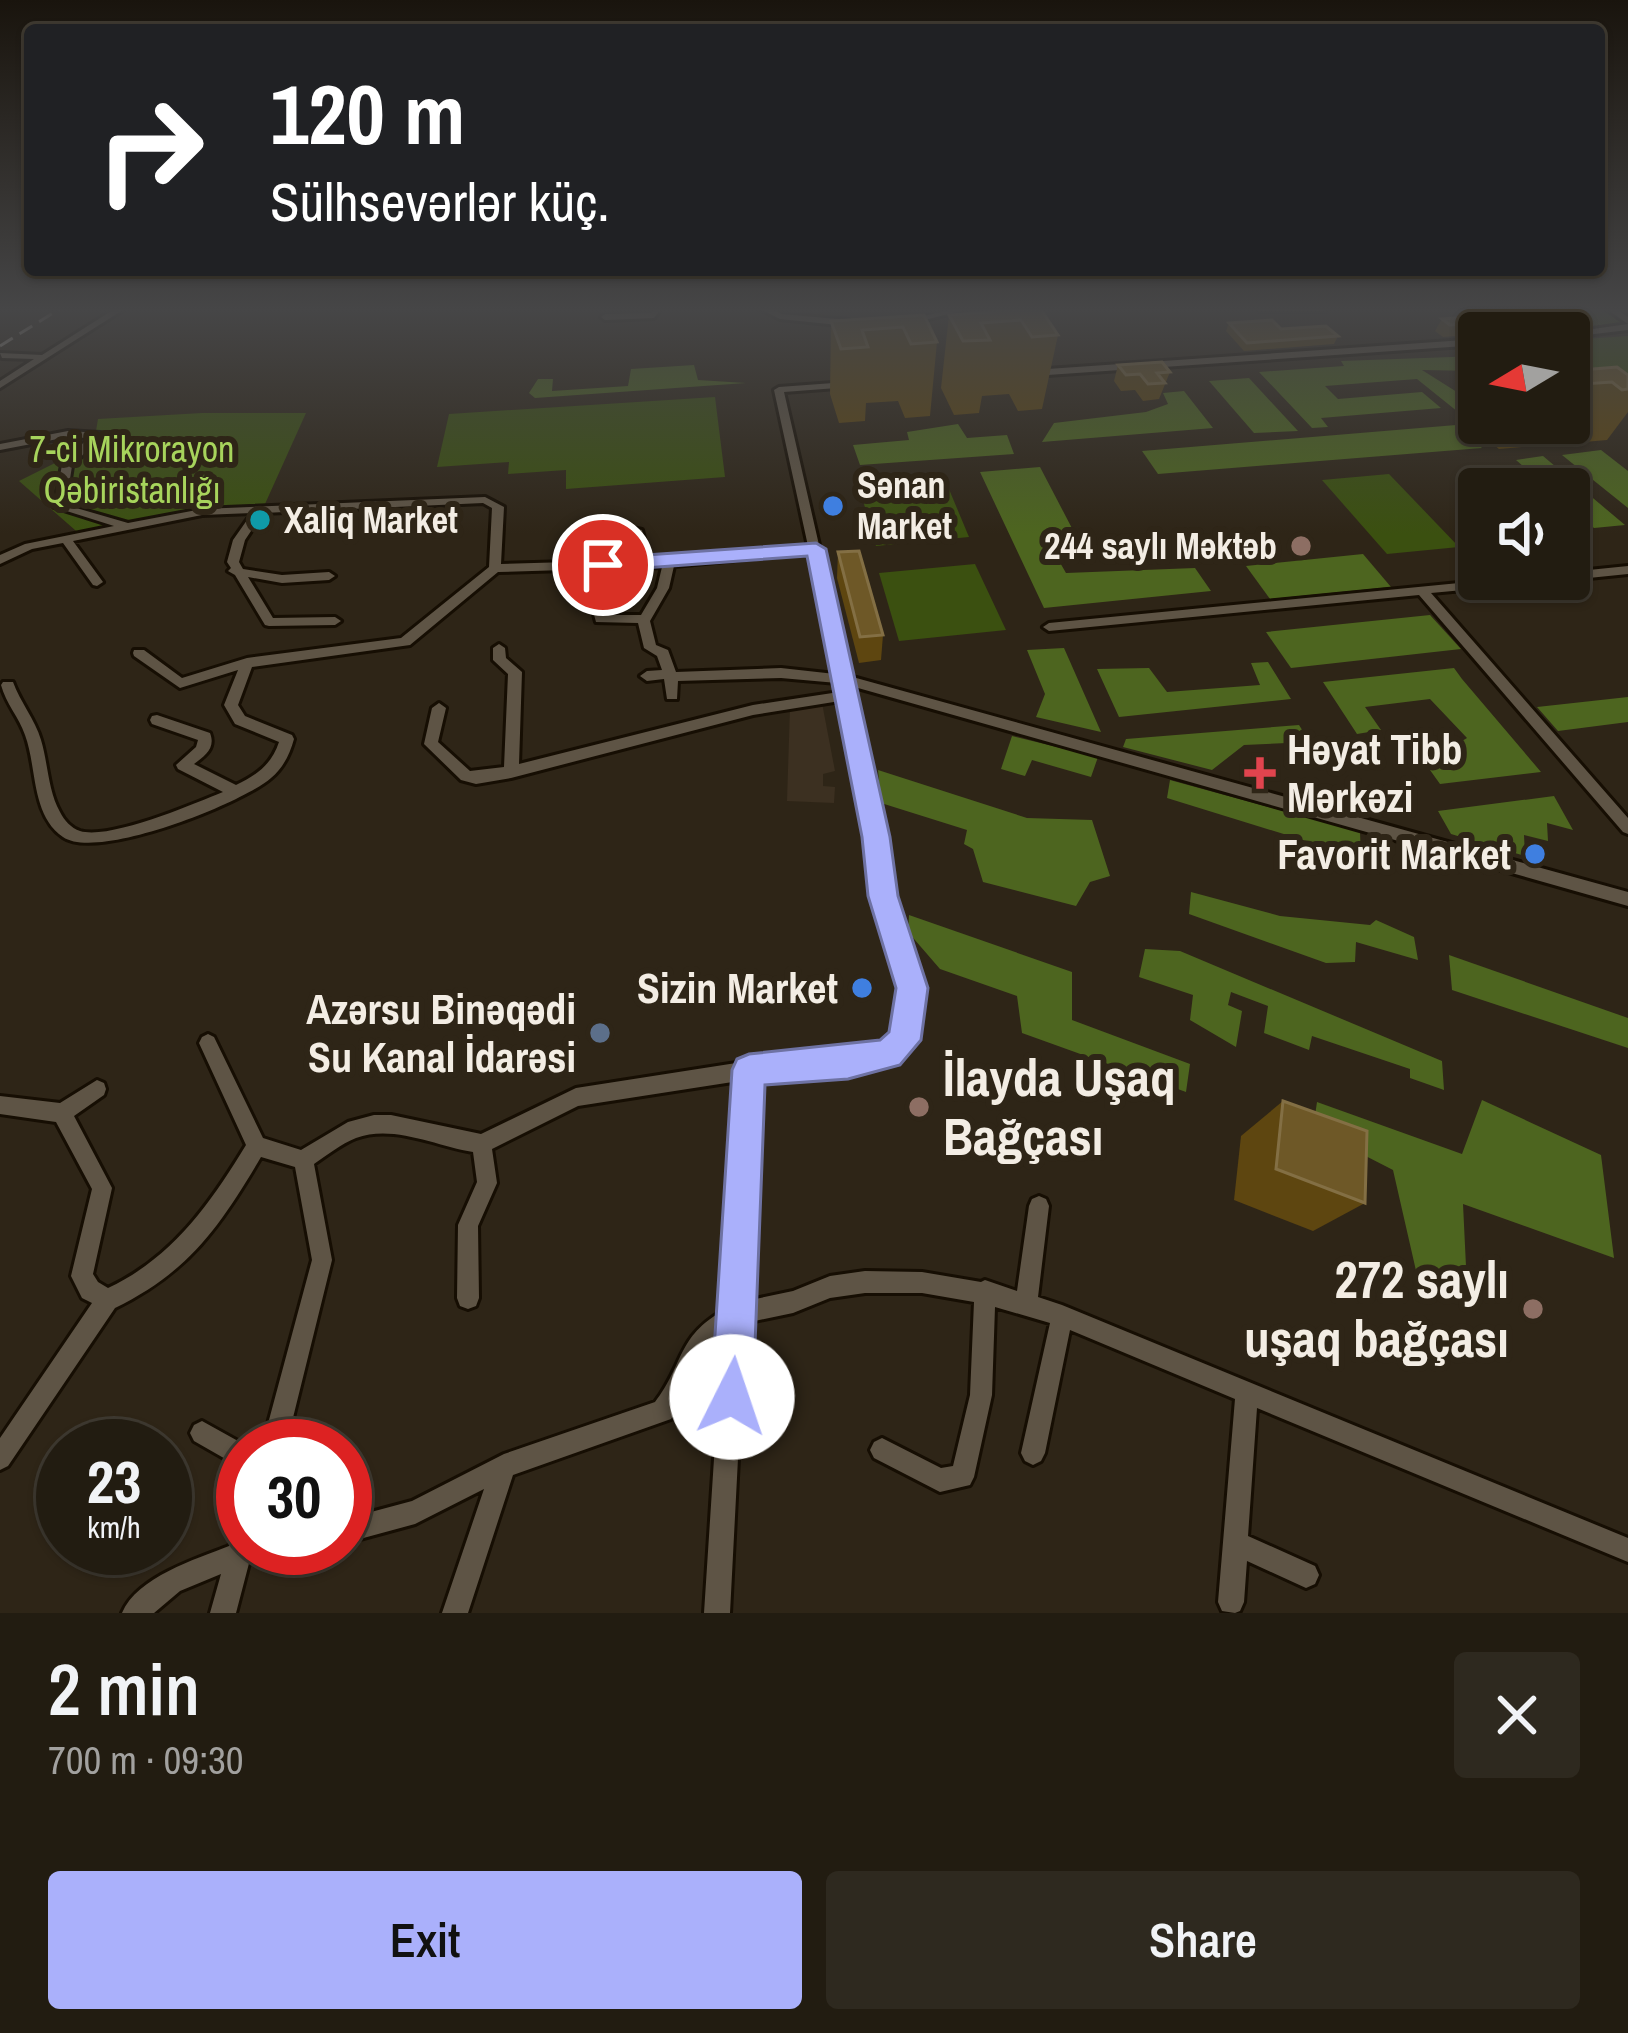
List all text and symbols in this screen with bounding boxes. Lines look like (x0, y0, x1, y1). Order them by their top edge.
text: 120 m (270, 57, 465, 170)
icon: right (72, 72, 228, 228)
text: Sülhsevərlər küç. (270, 165, 610, 238)
north arrow (1458, 312, 1590, 444)
map controls (1458, 312, 1590, 600)
park label: 7-ci Mikrorayon Qəbiristanlığı (29, 425, 235, 514)
place label: Sənan Market (857, 461, 952, 550)
button: sound (1458, 468, 1590, 600)
marker: Sənan Market (820, 493, 846, 519)
place label: Xaliq Market (284, 496, 458, 544)
marker: Xaliq Market (247, 507, 273, 533)
pin (552, 514, 654, 616)
place label: 244 saylı Məktəb (1044, 522, 1277, 570)
icon: arrive (570, 532, 636, 598)
marker: 244 saylı Məktəb (1288, 533, 1314, 559)
place label: Həyat Tibb Mərkəzi (1287, 721, 1462, 825)
marker: Həyat Tibb Mərkəzi (1244, 757, 1276, 789)
place label: Favorit Market (1277, 826, 1511, 882)
marker: Favorit Market (1522, 841, 1548, 867)
place label: Sizin Market (637, 960, 838, 1016)
marker: Sizin Market (849, 975, 875, 1001)
place label: Azərsu Binəqədi Su Kanal İdarəsi (306, 981, 576, 1085)
marker: Azərsu Binəqədi Su Kanal İdarəsi (587, 1020, 613, 1046)
place label: İlayda Uşaq Bağçası (943, 1043, 1175, 1171)
marker: İlayda Uşaq Bağçası (906, 1094, 932, 1120)
place label: 272 saylı uşaq bağçası (1244, 1245, 1509, 1373)
marker: 272 saylı uşaq bağçası (1520, 1296, 1546, 1322)
position arrow (669, 1334, 795, 1460)
speed limit sign: 30 (216, 1419, 372, 1575)
text: 23 (87, 1441, 141, 1522)
text: km/h (87, 1507, 141, 1547)
text: 2 min (48, 1640, 200, 1737)
button: close (1454, 1652, 1580, 1778)
text: 700 m · 09:30 (48, 1734, 244, 1786)
button: Exit (48, 1871, 802, 2009)
button: Share (826, 1871, 1580, 2009)

